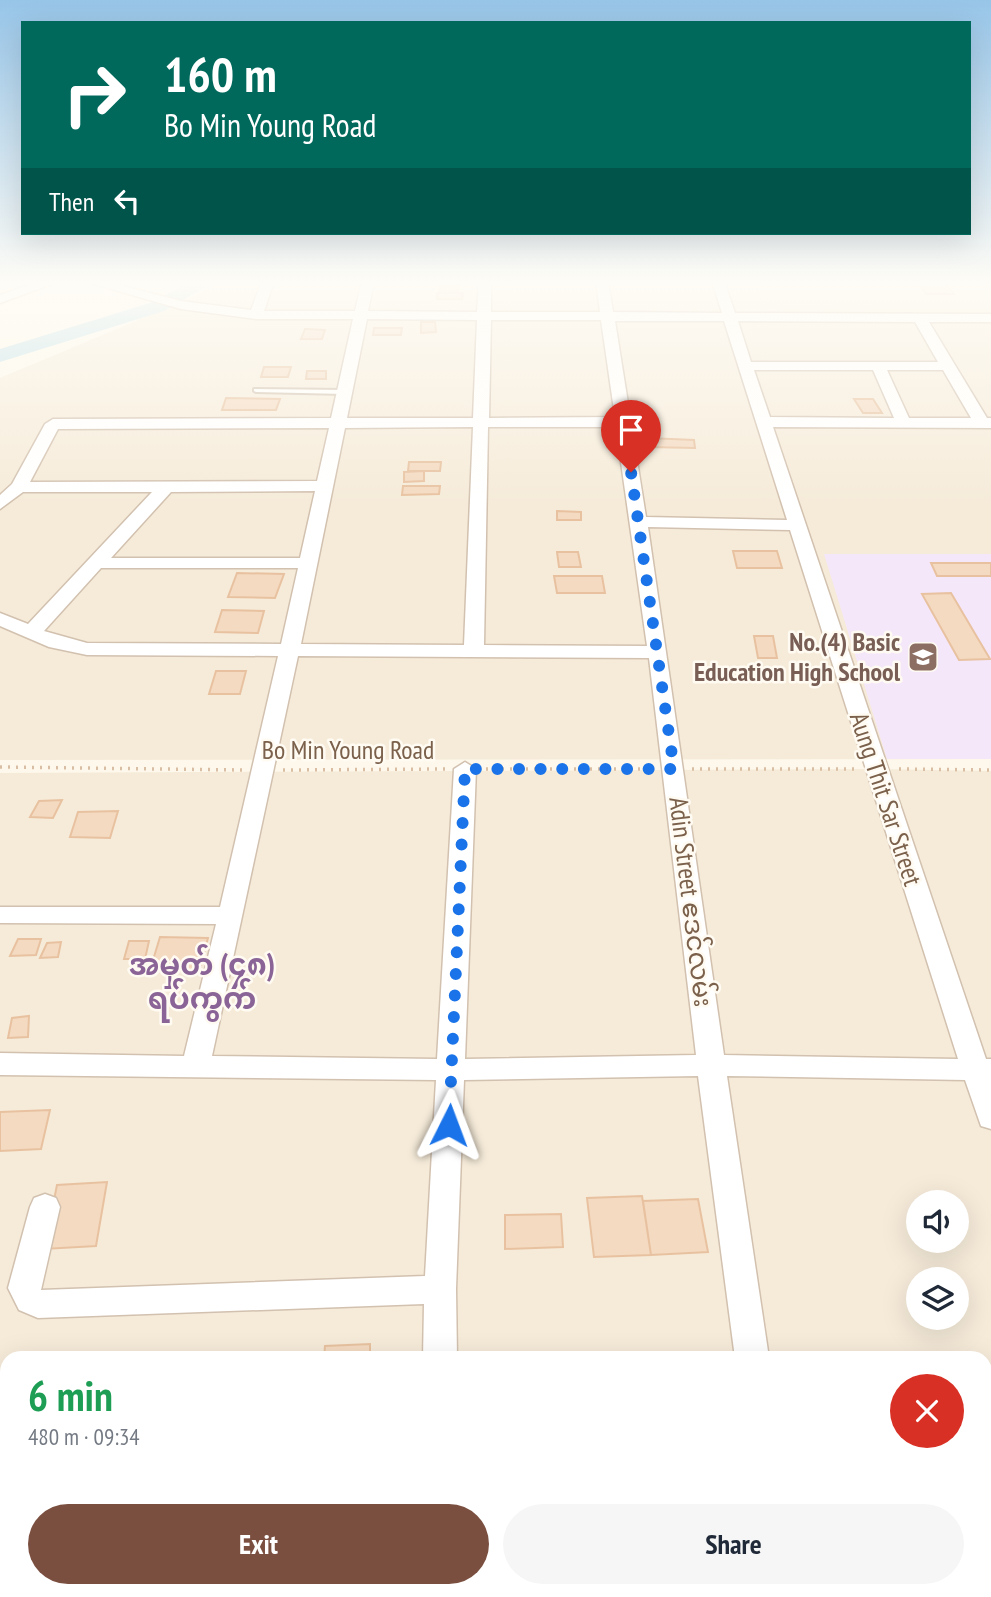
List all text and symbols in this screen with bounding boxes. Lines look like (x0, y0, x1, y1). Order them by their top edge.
text: 160 m (164, 42, 277, 106)
icon: right (49, 49, 140, 140)
text: Bo Min Young Road (164, 104, 376, 146)
icon: left (108, 182, 146, 220)
text: Then (49, 185, 94, 218)
pin (601, 400, 661, 472)
icon: arrive (612, 411, 650, 449)
place label: No.(4) Basic Education High School (694, 625, 901, 688)
school or university icon: No.(4) Basic Education High School (906, 640, 940, 674)
street label: Aung Thit Sar Street (843, 708, 930, 890)
street label: Bo Min Young Road (262, 733, 434, 766)
street label: Adin Street ဧဒင်လမ်း (662, 795, 721, 1009)
district label: အမှတ် (၄၈) ရပ်ကွက် (129, 944, 275, 1023)
position arrow (412, 1088, 486, 1162)
map controls (906, 1190, 969, 1330)
button: sound (906, 1190, 969, 1253)
button: layers (906, 1267, 969, 1330)
text: 6 min (28, 1368, 113, 1423)
button: close (890, 1374, 964, 1448)
text: 480 m · 09:34 (28, 1422, 140, 1451)
button: Exit (28, 1504, 489, 1584)
button: Share (503, 1504, 964, 1584)

